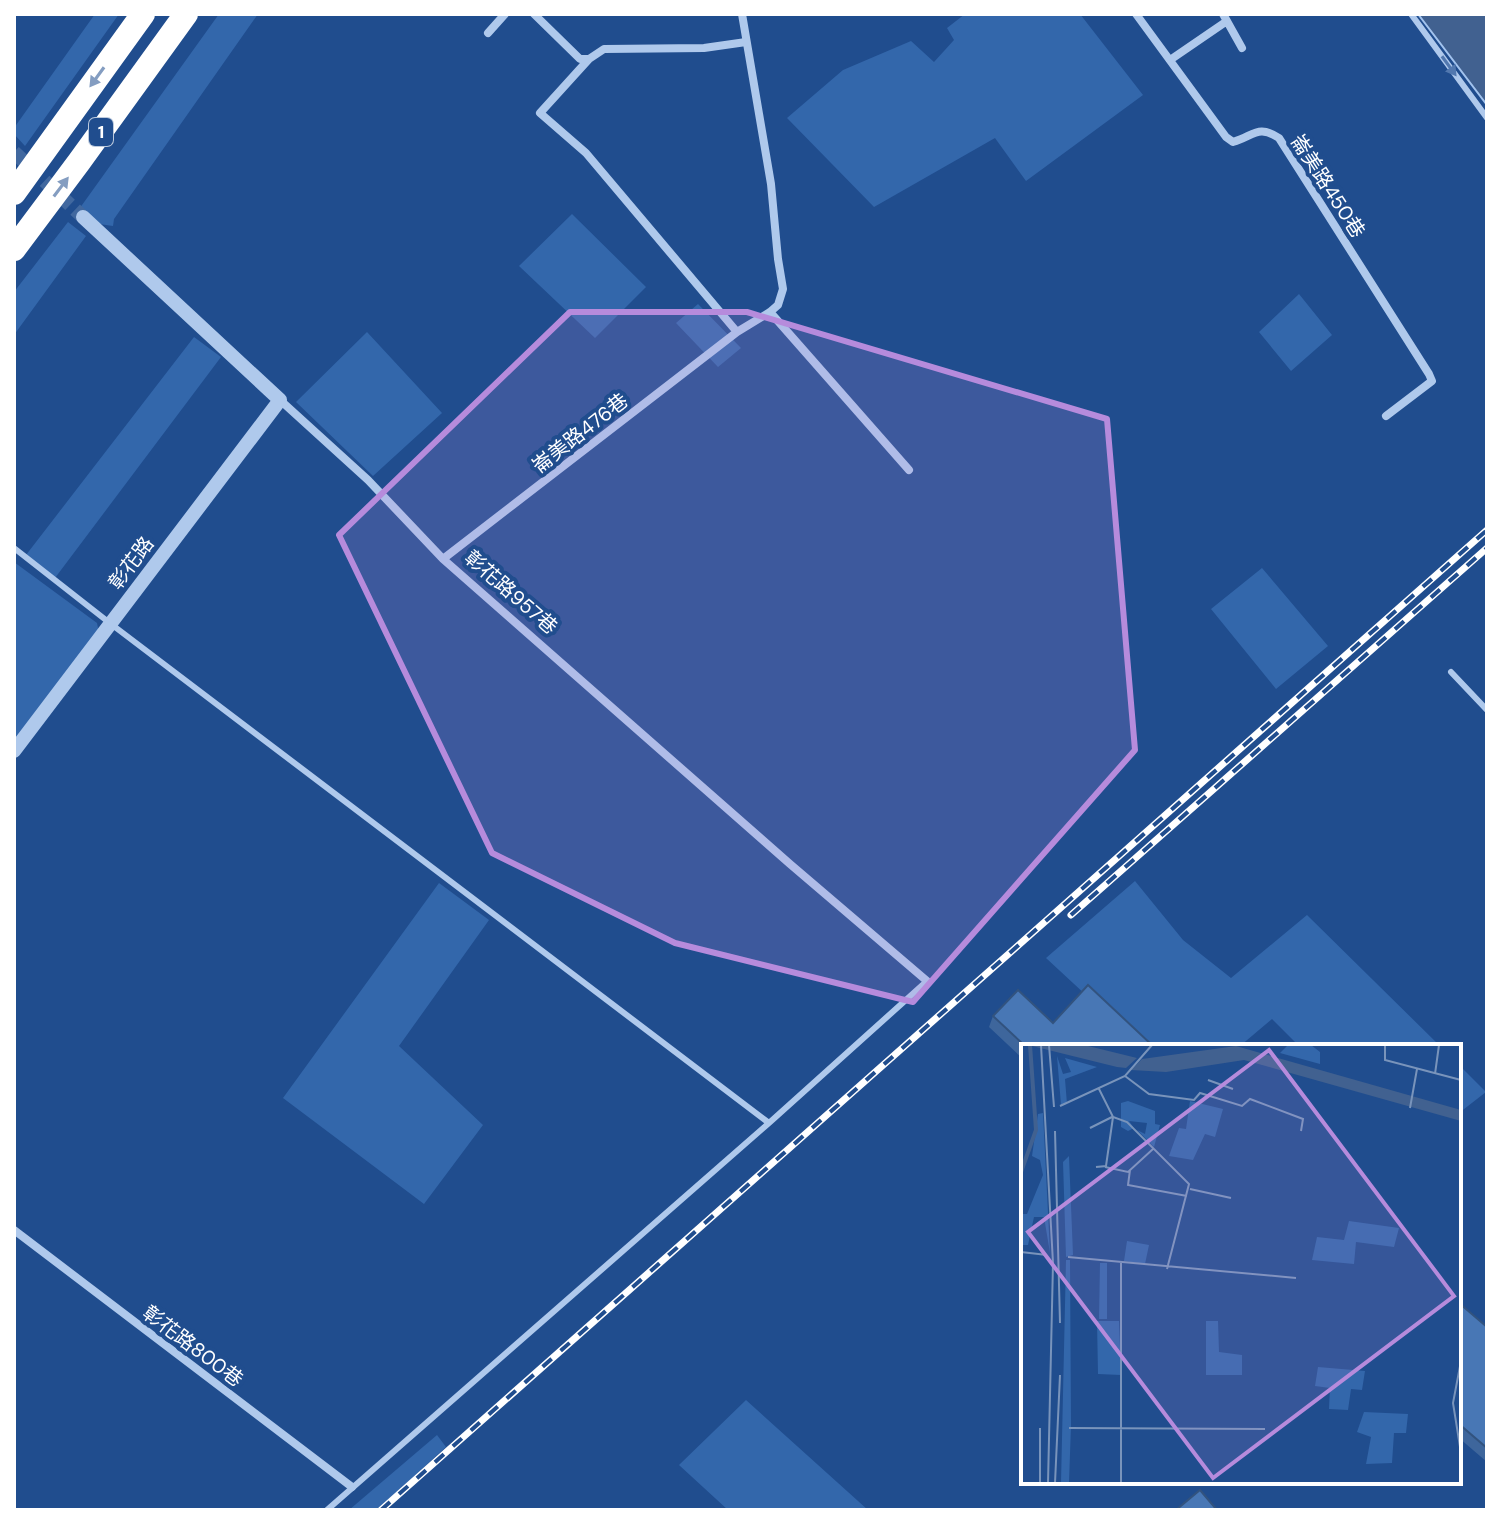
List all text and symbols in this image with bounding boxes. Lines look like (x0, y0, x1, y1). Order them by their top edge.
one-way arrow (1441, 55, 1457, 77)
one-way arrow (90, 67, 105, 88)
road number: 1 (89, 118, 113, 146)
street label: 崙美路450巷 (1285, 129, 1371, 243)
one-way arrow (52, 177, 68, 197)
street label: 崙美路476巷 (527, 387, 633, 479)
street label: 彰花路 (103, 531, 159, 595)
street label: 彰花路957巷 (459, 544, 563, 640)
inset map (1021, 1044, 1461, 1484)
street label: 彰花路800巷 (137, 1300, 249, 1392)

